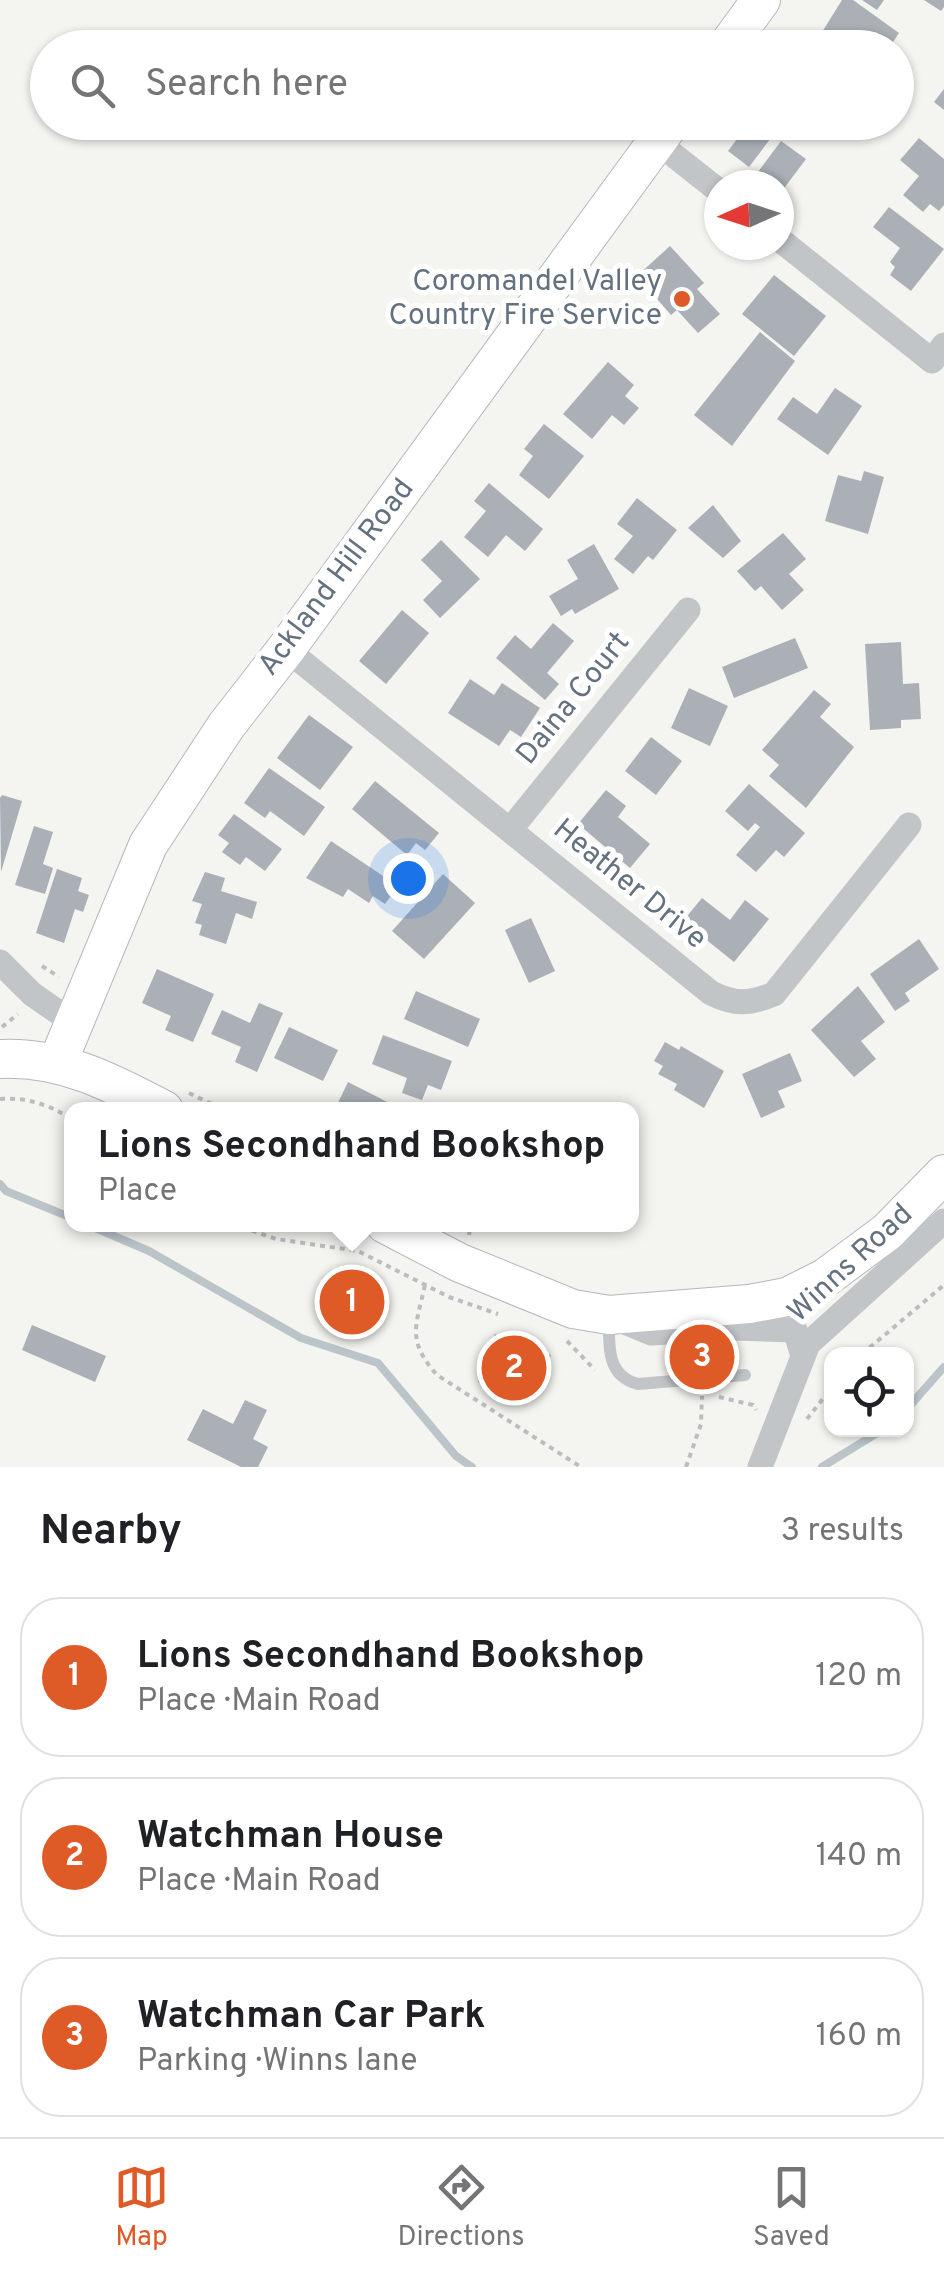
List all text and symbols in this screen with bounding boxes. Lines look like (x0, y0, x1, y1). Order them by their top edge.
search box (30, 30, 914, 140)
icon: search (65, 58, 120, 113)
text: Search here (145, 61, 348, 110)
north arrow (704, 170, 794, 260)
place label: Coromandel Valley Country Fire Service (388, 264, 662, 335)
marker: Coromandel Valley Country Fire Service (671, 288, 693, 310)
street label: Ackland Hill Road (251, 472, 423, 684)
street label: Daina Court (509, 625, 639, 773)
street label: Heather Drive (545, 812, 713, 958)
your location (383, 853, 434, 904)
popup (64, 1102, 639, 1232)
text: Lions Secondhand Bookshop (98, 1123, 605, 1172)
text: Place (98, 1172, 177, 1212)
street label: Winns Road (781, 1197, 921, 1331)
pin: 1 (320, 1264, 384, 1340)
pin: 3 (670, 1320, 734, 1394)
pin: 2 (482, 1330, 546, 1406)
map controls (824, 1347, 914, 1437)
button: locate (824, 1347, 914, 1437)
text: Nearby (40, 1506, 182, 1559)
text: 3 results (781, 1512, 904, 1552)
text: Lions Secondhand Bookshop (137, 1633, 645, 1682)
text: 1 (68, 1657, 81, 1697)
text: 120 m (815, 1657, 902, 1697)
text: Place · Main Road (137, 1682, 381, 1722)
text: Watchman House (137, 1813, 444, 1862)
text: 2 (65, 1837, 84, 1877)
text: 140 m (816, 1837, 902, 1877)
text: Place · Main Road (137, 1862, 381, 1902)
text: Watchman Car Park (137, 1993, 486, 2042)
text: 3 (65, 2017, 84, 2057)
text: 160 m (816, 2017, 902, 2057)
text: Parking · Winns lane (137, 2042, 417, 2082)
tab: Map (114, 2160, 169, 2256)
tab: Directions (397, 2160, 525, 2256)
tab: Saved (753, 2160, 830, 2256)

